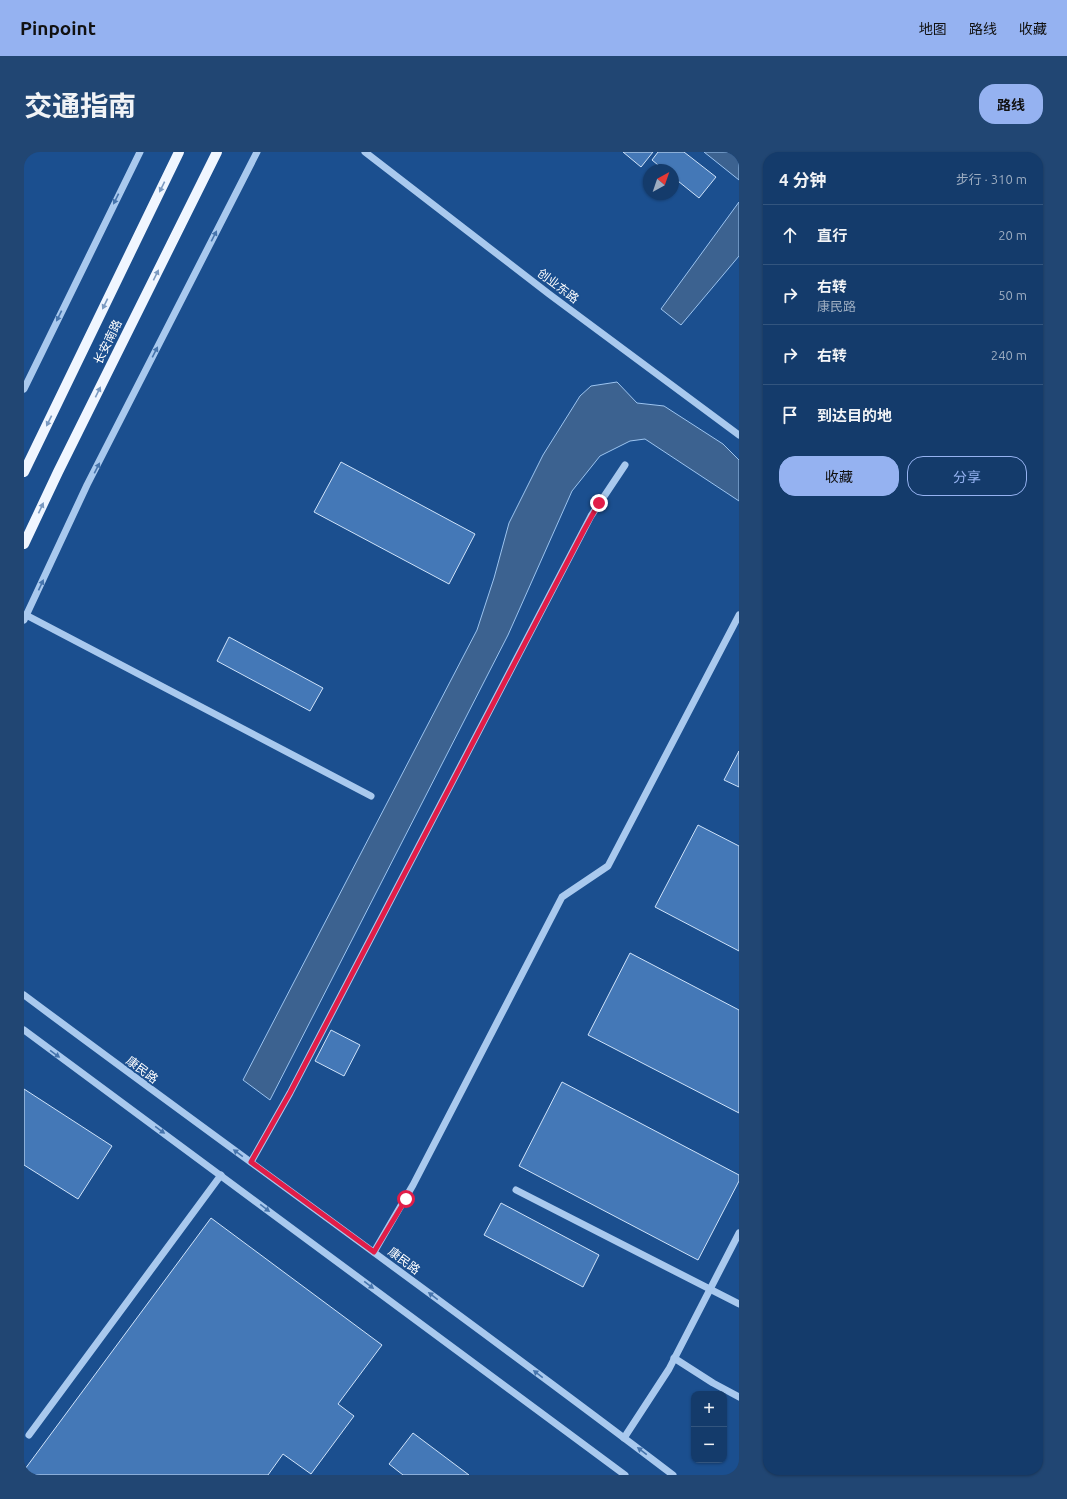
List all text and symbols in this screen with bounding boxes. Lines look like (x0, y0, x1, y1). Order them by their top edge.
text: Pinpoint (20, 17, 96, 39)
text: 地图 (919, 21, 947, 37)
text: 路线 (969, 21, 997, 37)
text: 收藏 (1019, 21, 1047, 37)
button: 路线 (979, 84, 1043, 124)
text: 交通指南 (24, 90, 136, 121)
north arrow (643, 164, 679, 200)
text: 4 分钟 (779, 170, 827, 189)
text: 步行 · 310 m (956, 172, 1027, 186)
one-way arrow (159, 181, 165, 193)
one-way arrow (113, 194, 119, 205)
icon: ahead (779, 224, 801, 246)
text: 直行 (817, 227, 847, 244)
text: 20 m (998, 228, 1027, 242)
one-way arrow (211, 230, 217, 241)
street label: 创业东路 (535, 266, 581, 305)
one-way arrow (153, 270, 159, 281)
text: 右转 (817, 278, 847, 295)
icon: right (779, 284, 801, 306)
text: 50 m (998, 288, 1027, 302)
one-way arrow (102, 298, 108, 310)
text: 康民路 (817, 299, 856, 313)
one-way arrow (56, 311, 62, 322)
street label: 长安南路 (91, 317, 124, 366)
icon: right (779, 344, 801, 366)
one-way arrow (152, 346, 159, 357)
text: 右转 (817, 347, 847, 364)
text: 240 m (991, 348, 1027, 362)
one-way arrow (95, 386, 101, 397)
icon: arrive (779, 404, 801, 426)
text: 到达目的地 (817, 407, 892, 424)
one-way arrow (46, 415, 52, 427)
button: 收藏 (779, 456, 899, 496)
button: 分享 (907, 456, 1027, 496)
one-way arrow (93, 462, 100, 473)
route end (590, 494, 608, 512)
one-way arrow (38, 503, 44, 514)
one-way arrow (38, 579, 44, 591)
one-way arrow (50, 1049, 61, 1058)
street label: 康民路 (124, 1054, 161, 1086)
one-way arrow (155, 1126, 166, 1135)
one-way arrow (233, 1149, 244, 1157)
route start (397, 1190, 415, 1208)
one-way arrow (259, 1203, 270, 1212)
street label: 康民路 (386, 1245, 423, 1277)
one-way arrow (364, 1281, 375, 1289)
one-way arrow (428, 1292, 439, 1300)
one-way arrow (532, 1369, 543, 1378)
map controls (691, 1391, 727, 1463)
button: + (691, 1391, 727, 1427)
button: − (691, 1427, 727, 1463)
one-way arrow (636, 1447, 647, 1456)

